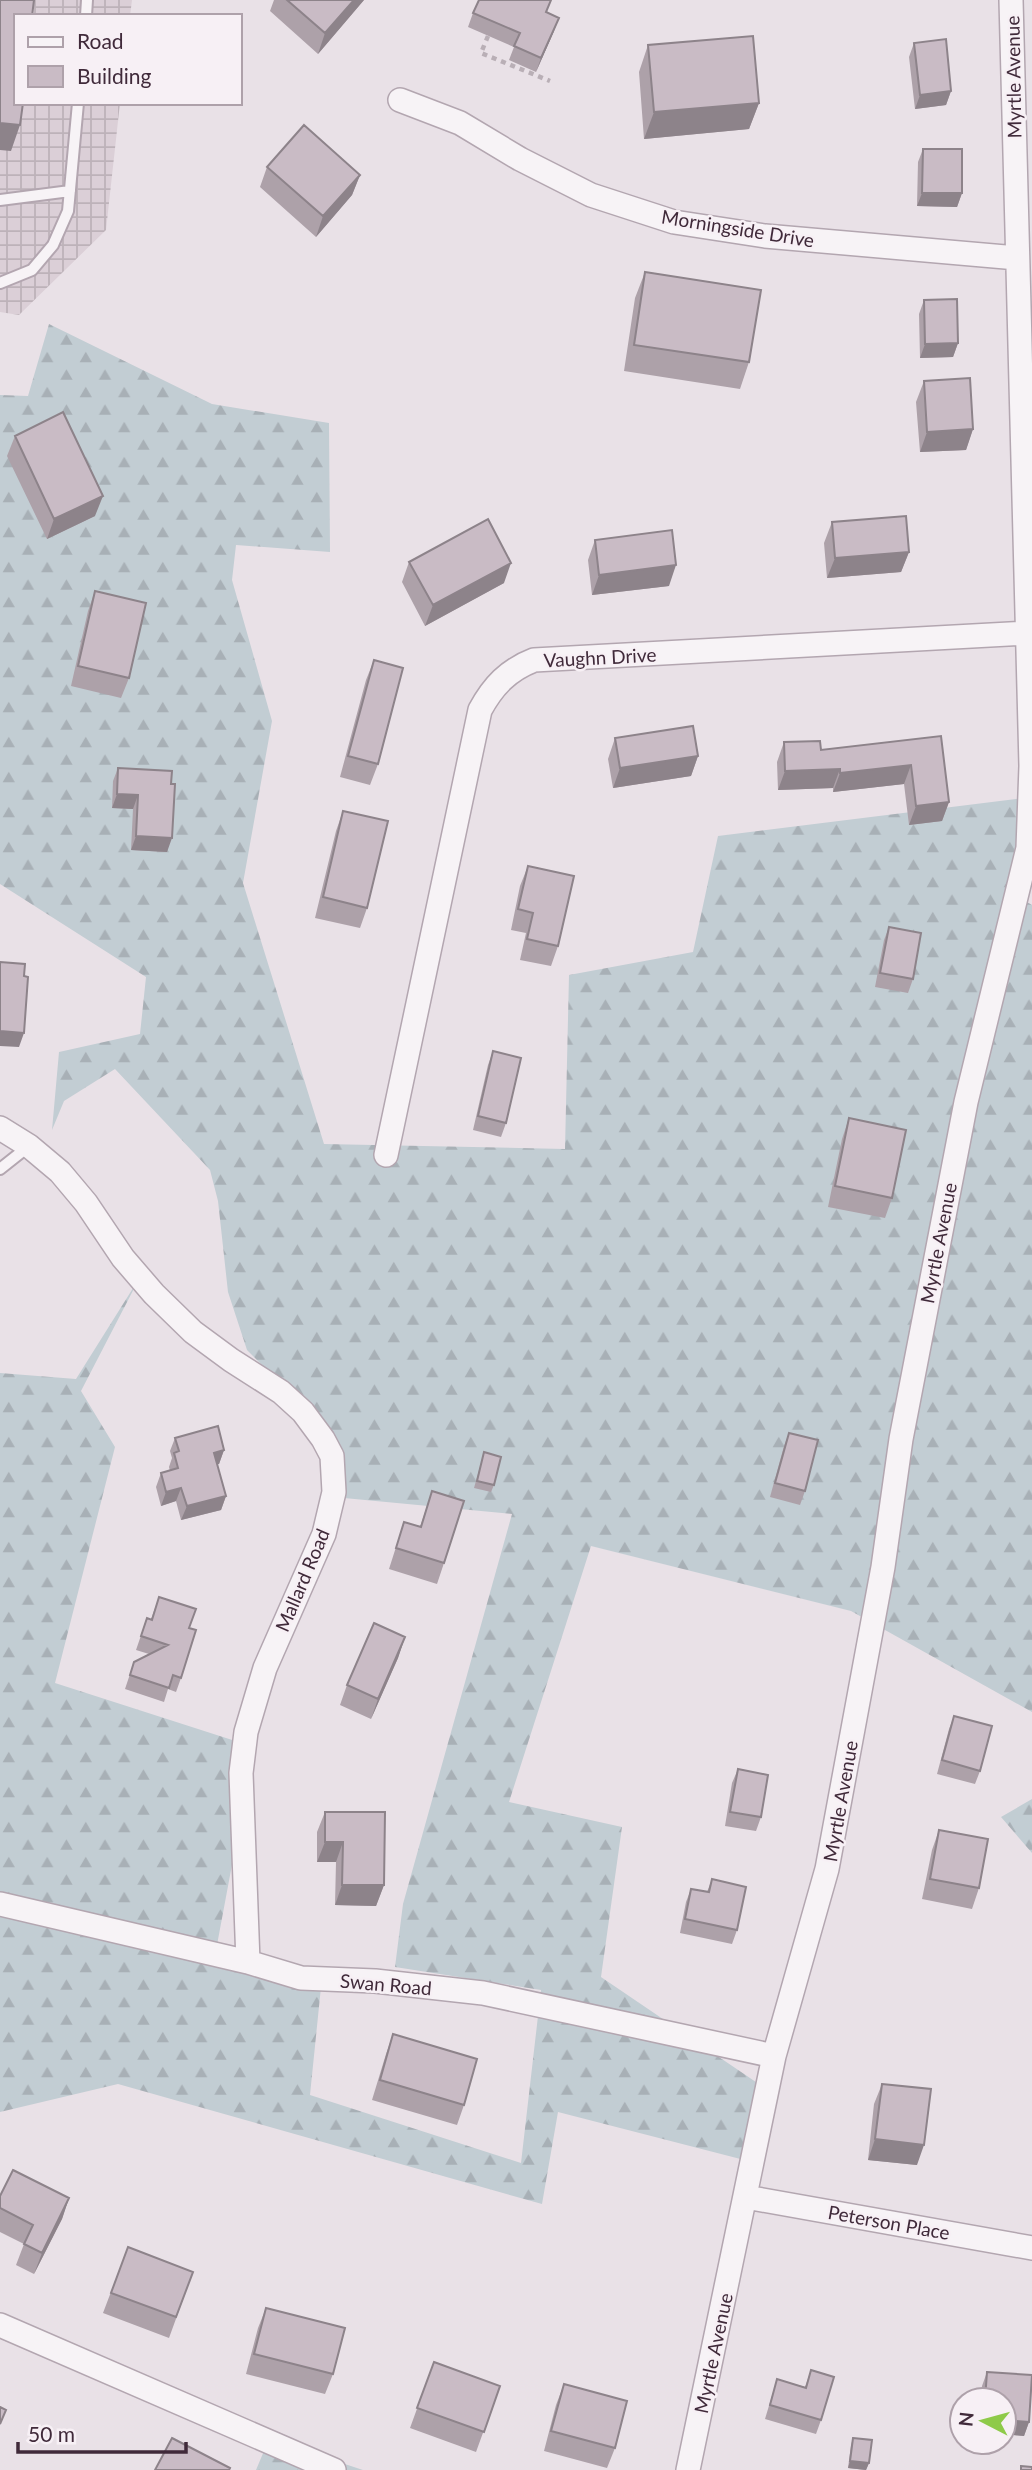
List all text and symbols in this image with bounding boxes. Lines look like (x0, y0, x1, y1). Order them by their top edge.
legend (14, 14, 242, 105)
street label: Myrtle Avenue (1000, 16, 1026, 138)
text: Road (77, 28, 124, 53)
text: Building (77, 63, 152, 88)
street label: Morningside Drive (660, 205, 816, 251)
street label: Vaughn Drive (543, 643, 657, 671)
street label: Myrtle Avenue (915, 1181, 961, 1305)
street label: Mallard Road (270, 1525, 334, 1635)
street label: Myrtle Avenue (818, 1739, 862, 1863)
street label: Swan Road (339, 1969, 433, 1999)
street label: Peterson Place (826, 2200, 952, 2244)
street label: Myrtle Avenue (689, 2291, 737, 2415)
north arrow (948, 2386, 1018, 2456)
scale bar (18, 2410, 186, 2454)
text: N (953, 2411, 978, 2428)
text: 50 m (28, 2421, 75, 2446)

